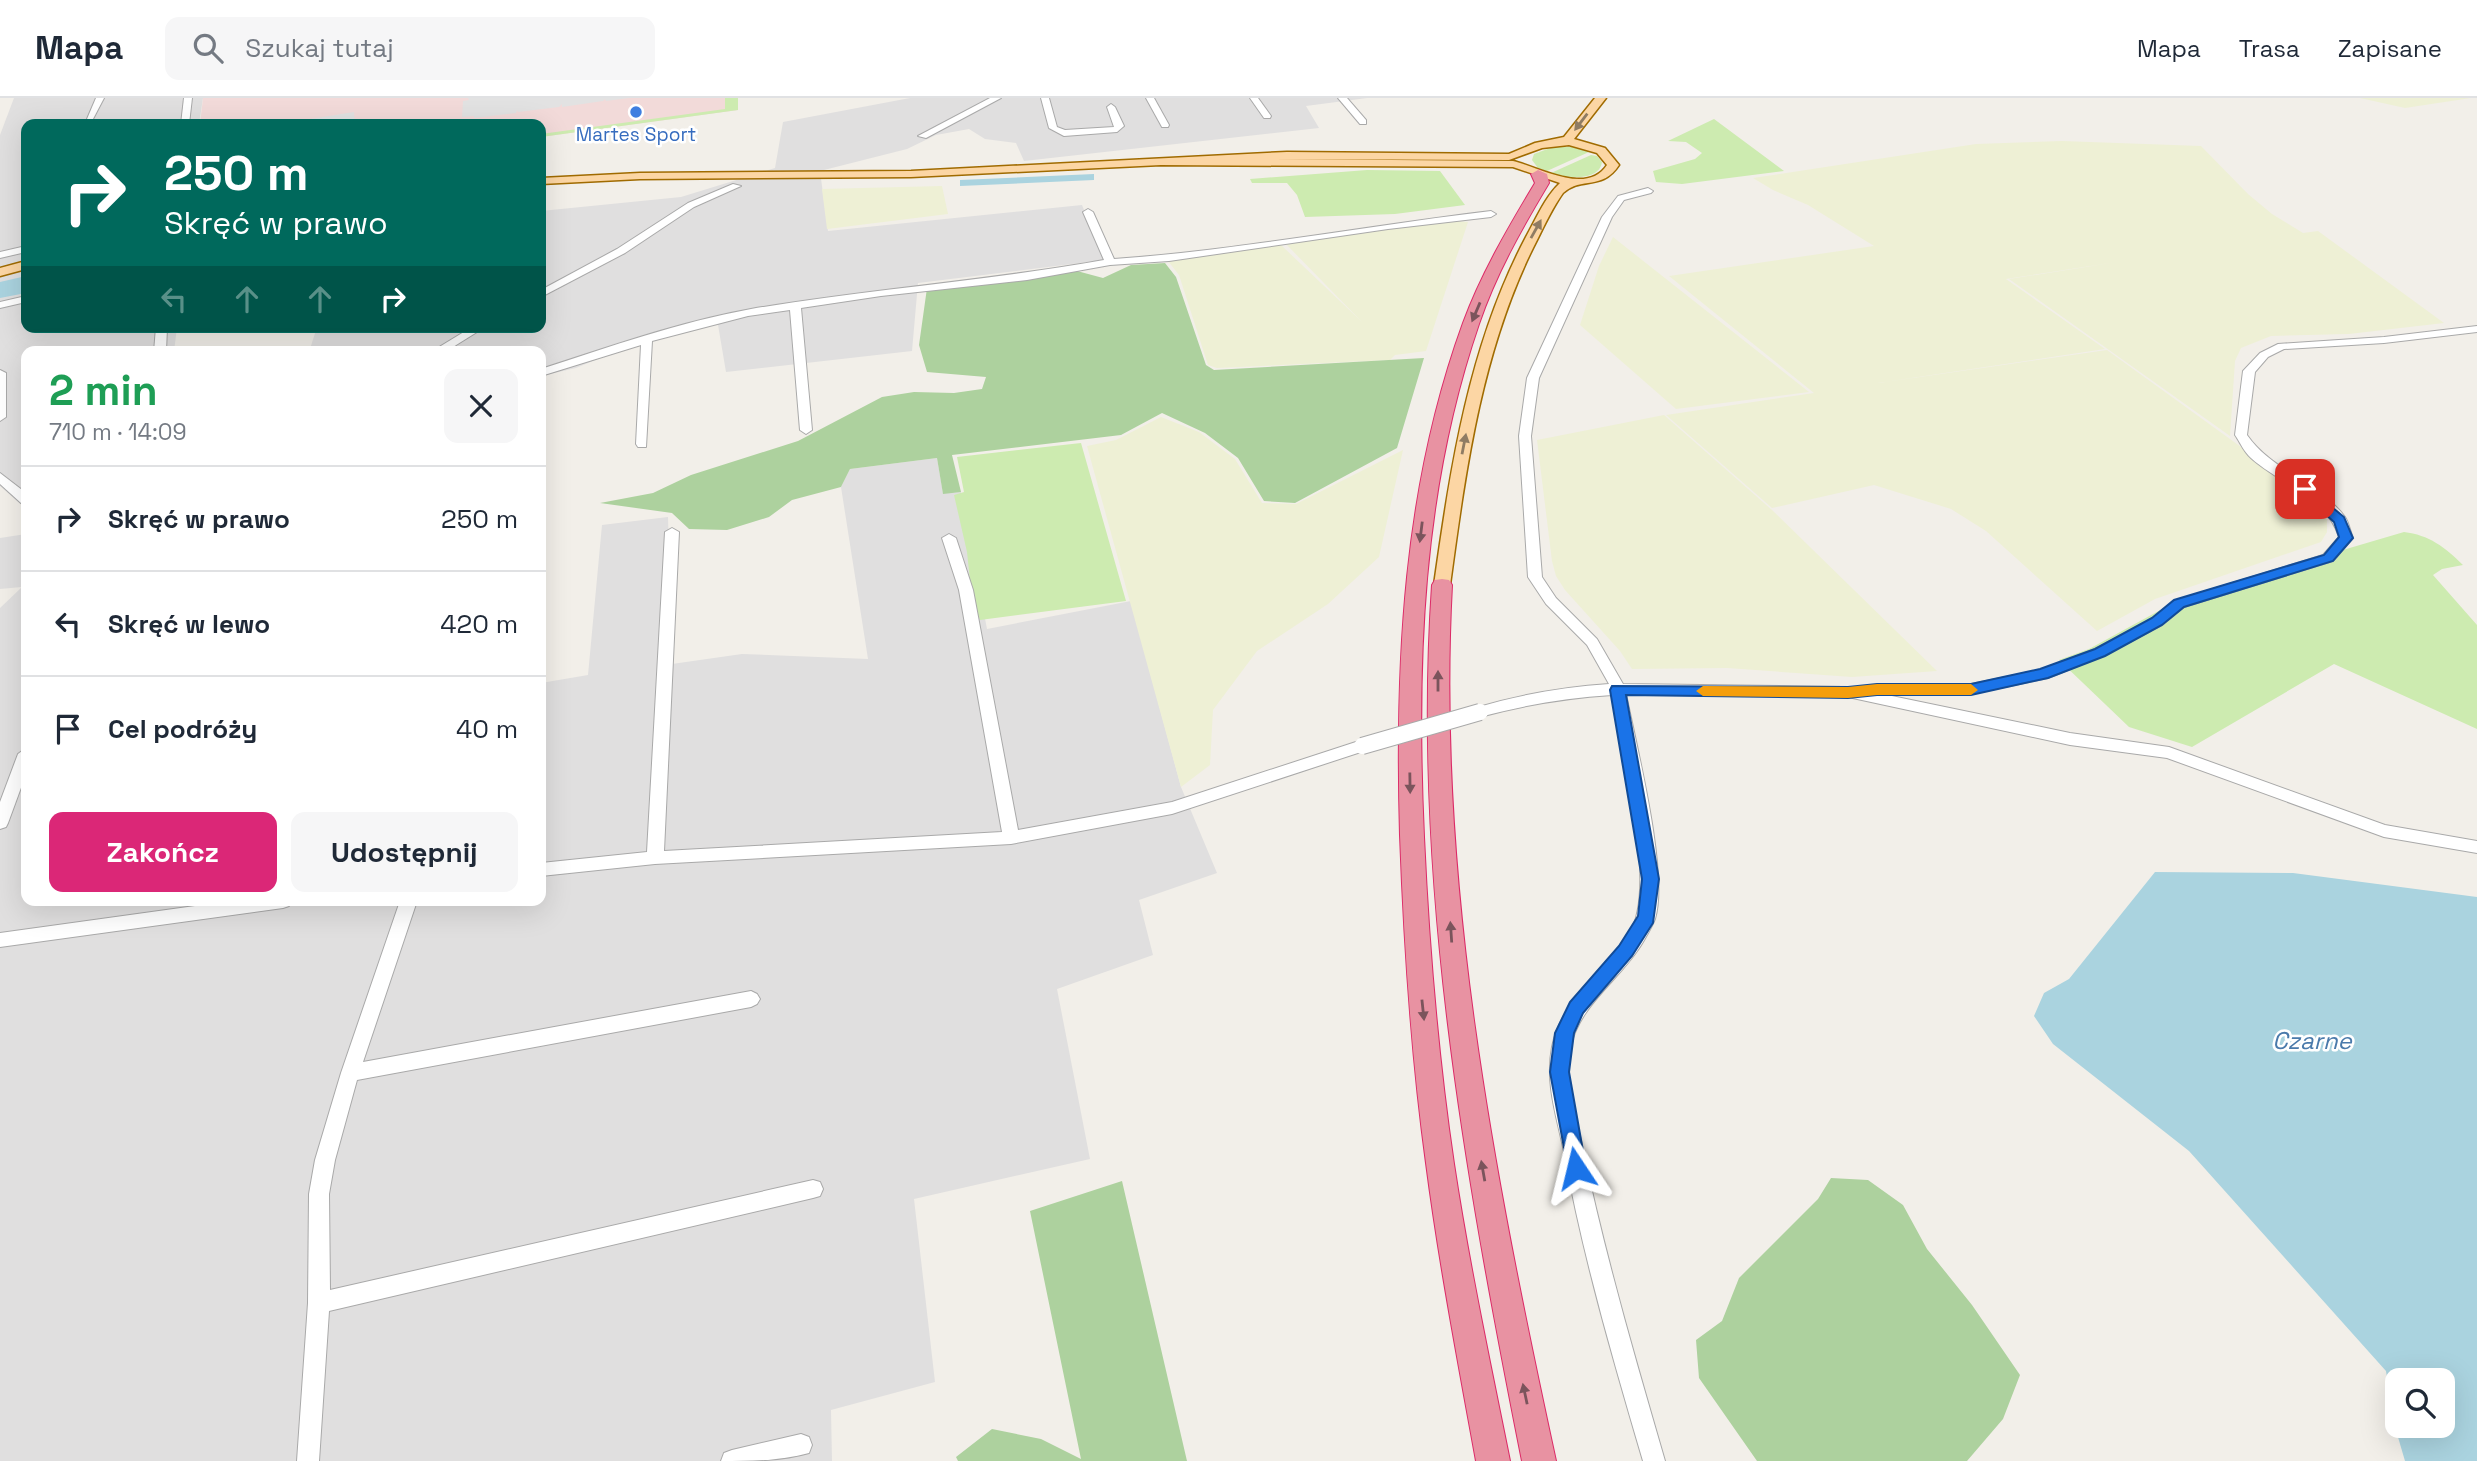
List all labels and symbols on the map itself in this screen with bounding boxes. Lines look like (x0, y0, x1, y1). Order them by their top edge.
marker: Martes Sport (628, 104, 644, 120)
one-way arrow (1574, 113, 1588, 131)
place label: Martes Sport (576, 122, 696, 147)
one-way arrow (1530, 219, 1542, 239)
one-way arrow (1470, 302, 1482, 322)
one-way arrow (1458, 433, 1469, 455)
pin (2275, 459, 2335, 519)
one-way arrow (1415, 521, 1426, 543)
one-way arrow (1432, 670, 1444, 692)
one-way arrow (1404, 773, 1416, 795)
one-way arrow (1445, 921, 1456, 943)
one-way arrow (1418, 1000, 1429, 1022)
water label: Czarne (2272, 1025, 2353, 1056)
position arrow (1539, 1131, 1613, 1205)
one-way arrow (1477, 1159, 1488, 1181)
one-way arrow (1519, 1383, 1530, 1405)

